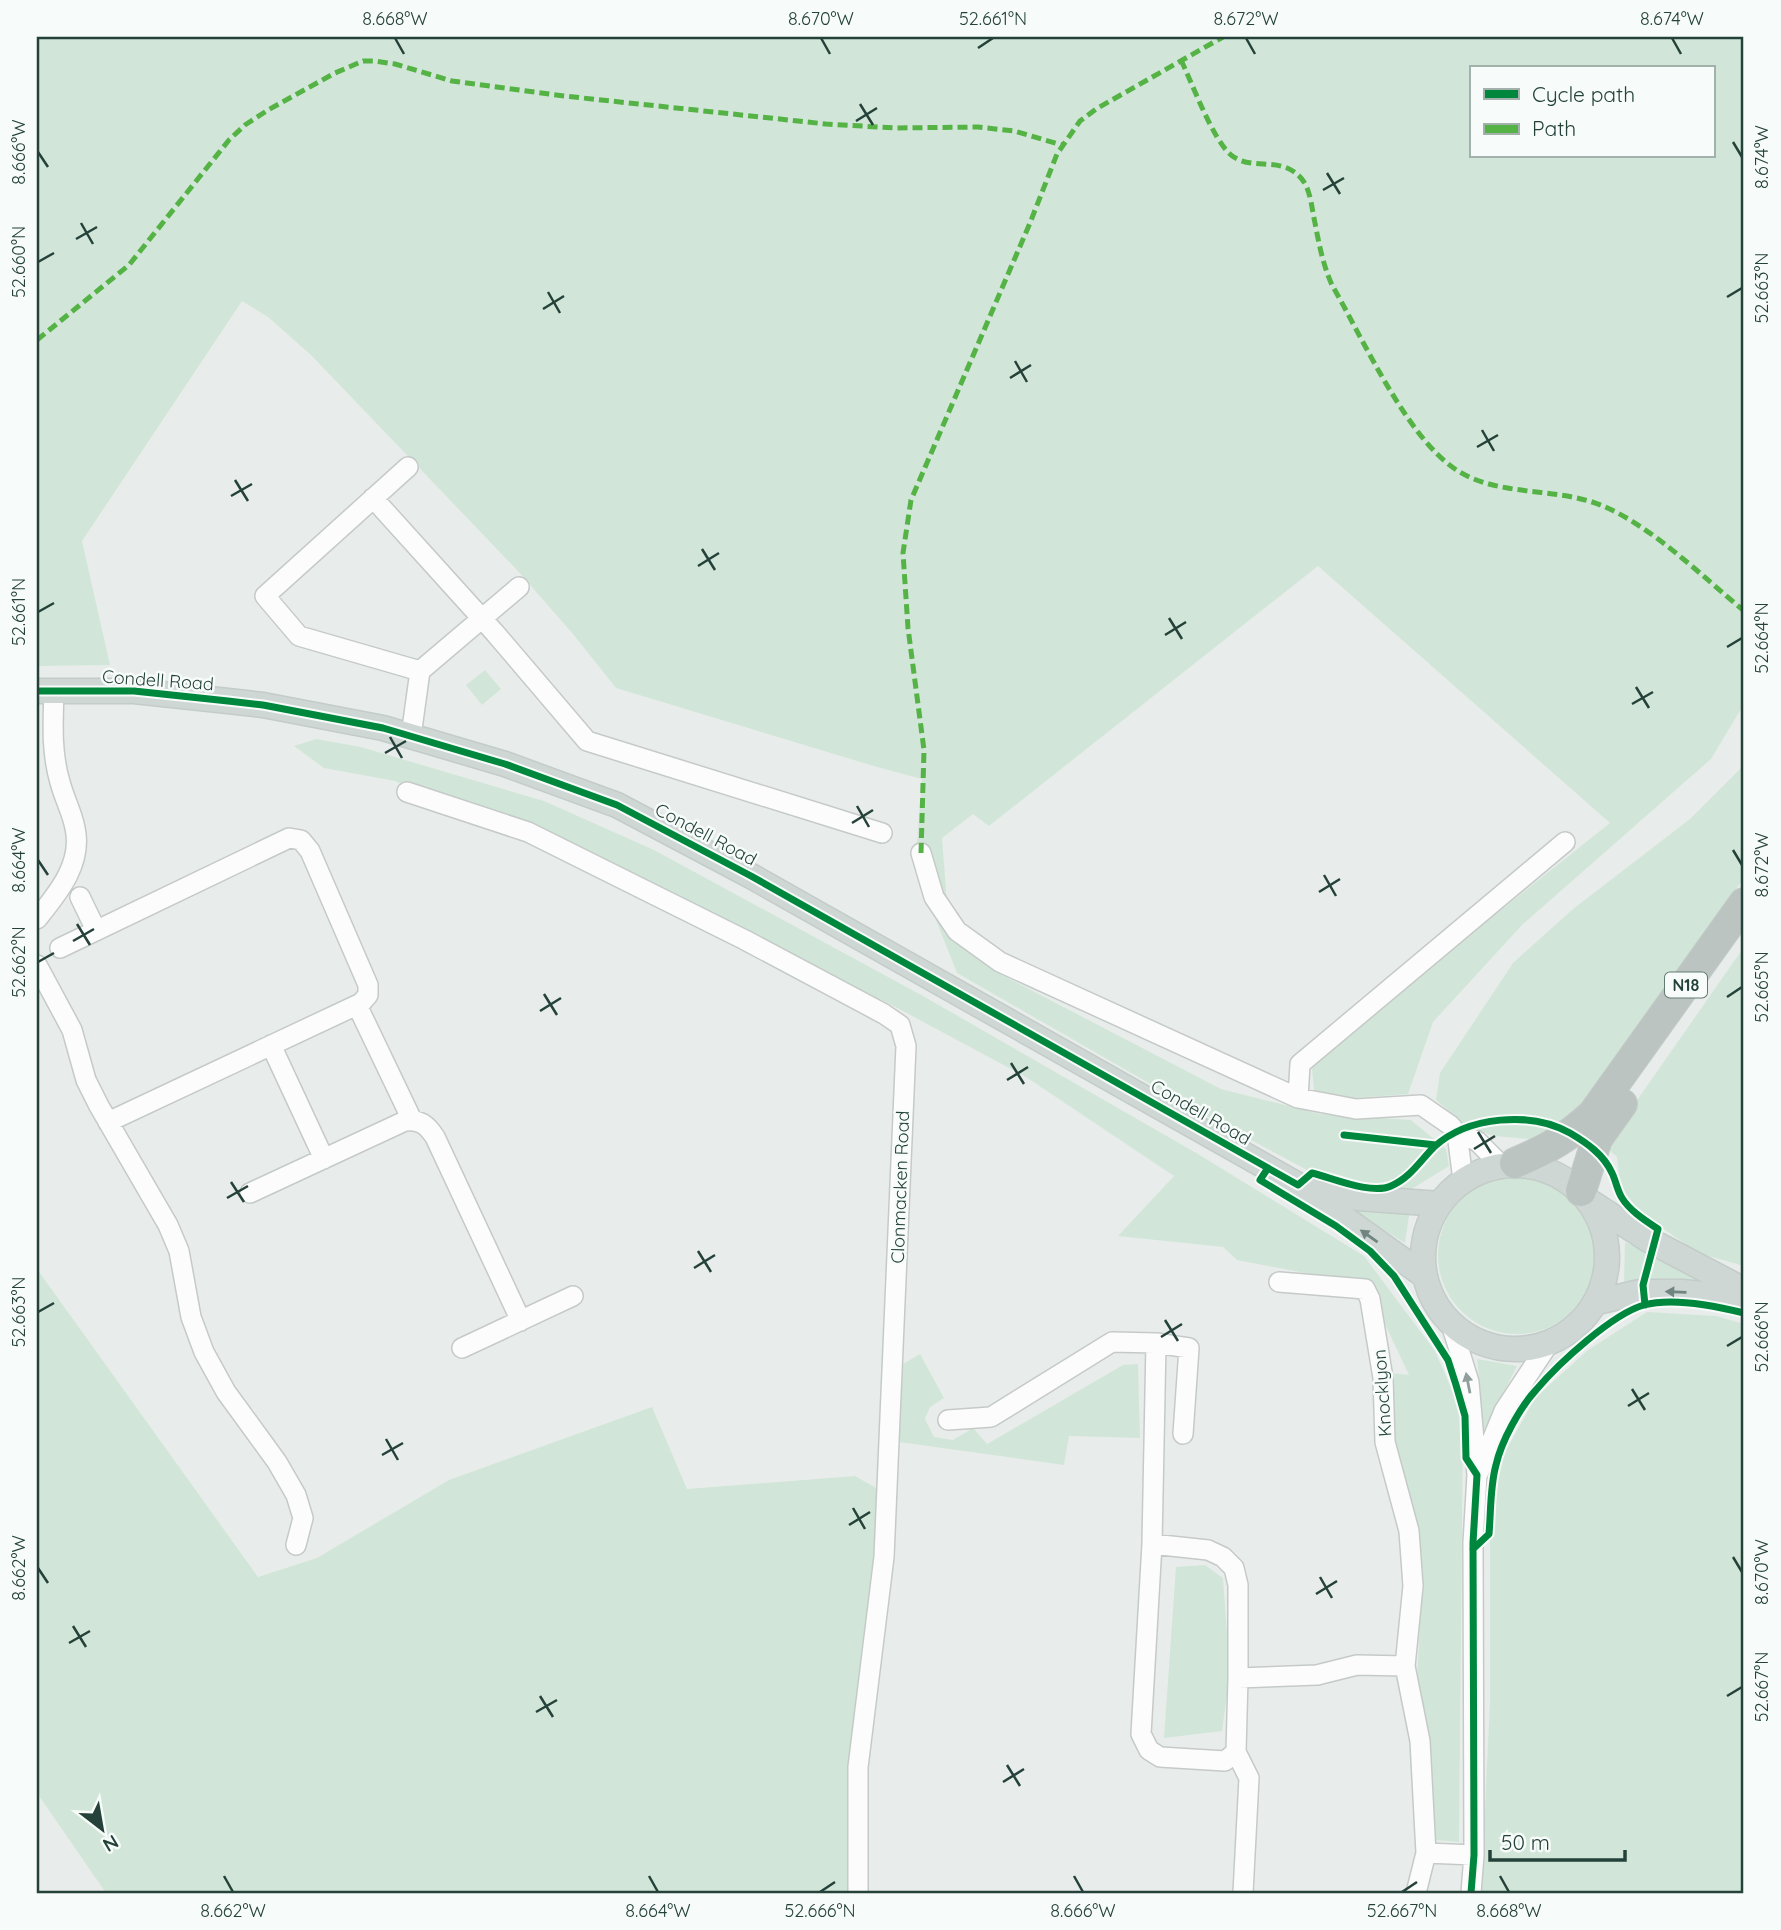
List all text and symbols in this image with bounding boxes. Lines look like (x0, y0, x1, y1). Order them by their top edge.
text: 8.668°W (362, 7, 428, 30)
text: 8.670°W (788, 7, 854, 30)
text: 52.661°N (959, 7, 1027, 30)
text: 8.672°W (1213, 7, 1279, 30)
text: 8.674°W (1640, 7, 1704, 30)
legend (1470, 66, 1714, 158)
text: Cycle path (1532, 81, 1635, 107)
text: Path (1532, 115, 1576, 141)
text: 8.666°W (7, 119, 30, 185)
text: 8.674°W (1750, 125, 1773, 189)
text: 52.660°N (7, 226, 30, 298)
text: 52.663°N (1750, 253, 1773, 323)
text: 52.661°N (7, 578, 30, 646)
text: 52.664°N (1750, 602, 1773, 674)
street label: Condell Road (101, 665, 215, 695)
street label: Condell Road (651, 798, 761, 870)
text: 8.664°W (7, 827, 30, 893)
text: 8.672°W (1750, 832, 1773, 898)
text: 52.662°N (7, 926, 30, 998)
text: 52.665°N (1750, 951, 1773, 1023)
road number: N18 (1665, 973, 1707, 998)
street label: Condell Road (1147, 1074, 1255, 1150)
street label: Clonmacken Road (886, 1110, 914, 1264)
one-way arrow (1360, 1229, 1378, 1243)
text: 52.663°N (7, 1277, 30, 1347)
one-way arrow (1665, 1287, 1687, 1298)
text: 52.666°N (1750, 1301, 1773, 1373)
street label: Knocklyon (1367, 1349, 1397, 1437)
one-way arrow (1462, 1372, 1473, 1394)
text: 8.662°W (7, 1535, 30, 1601)
text: 8.670°W (1750, 1539, 1773, 1605)
text: 52.667°N (1750, 1652, 1773, 1722)
north arrow (66, 1794, 136, 1864)
scale bar (1490, 1818, 1625, 1862)
text: 50 m (1501, 1829, 1550, 1855)
text: N (99, 1830, 123, 1857)
text: 8.662°W (200, 1899, 266, 1922)
text: 8.664°W (625, 1899, 691, 1922)
text: 52.666°N (784, 1899, 856, 1922)
text: 8.666°W (1050, 1899, 1116, 1922)
text: 52.667°N (1367, 1899, 1437, 1922)
text: 8.668°W (1476, 1899, 1542, 1922)

